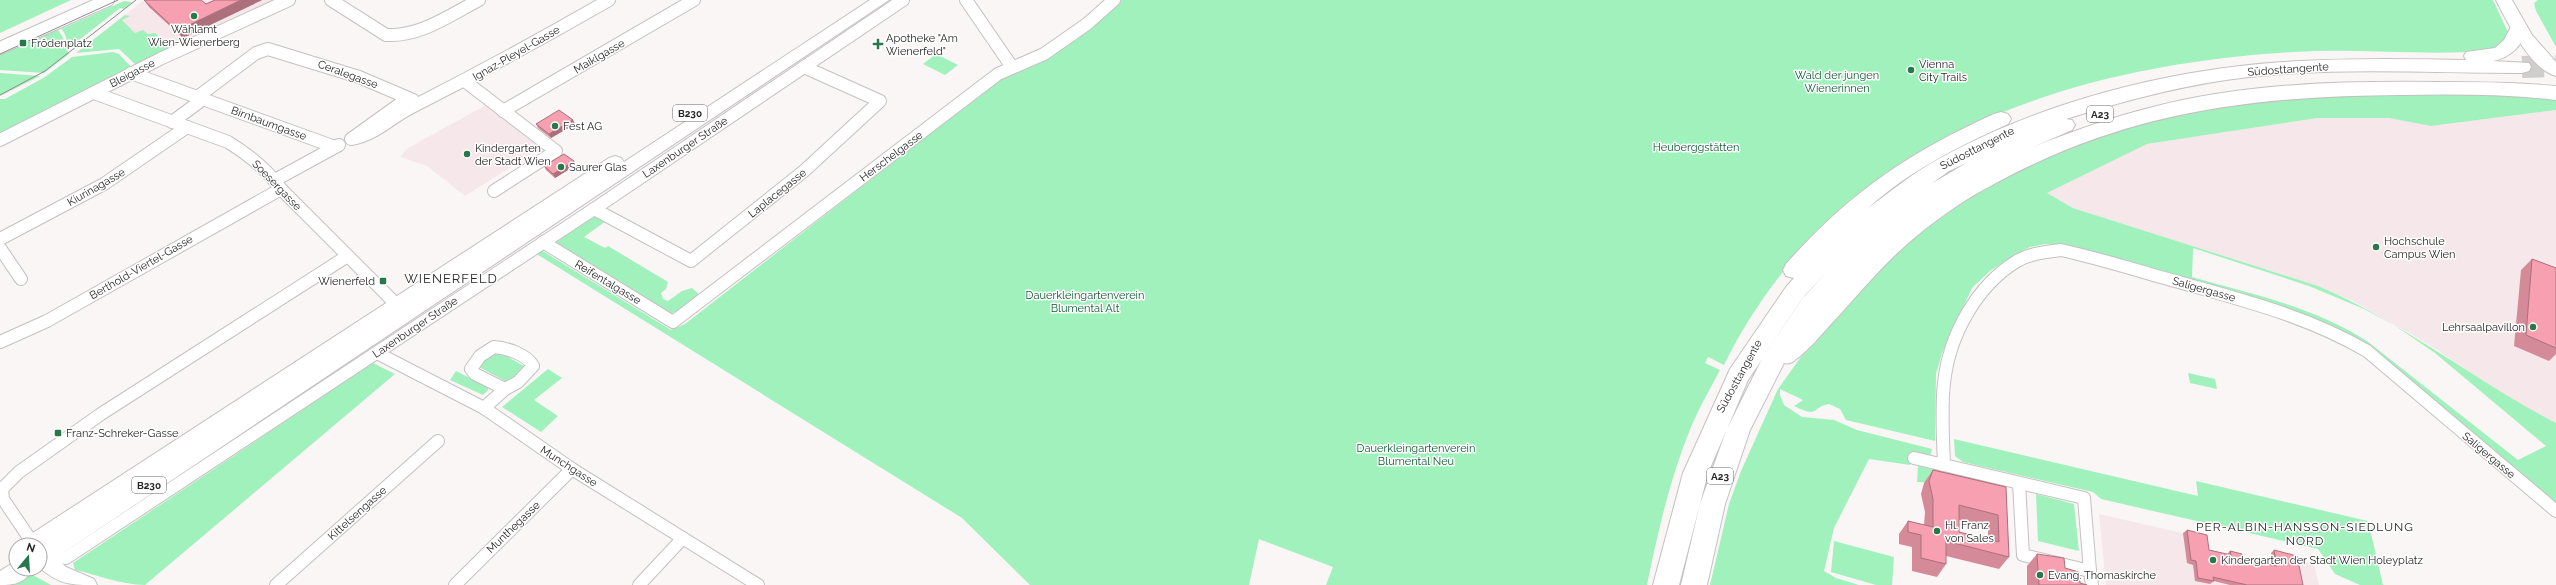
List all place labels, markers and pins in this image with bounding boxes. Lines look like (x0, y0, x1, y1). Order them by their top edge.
marker: Wählamt Wien-Wienerberg (189, 11, 199, 21)
place label: Wählamt Wien-Wienerberg (148, 23, 240, 49)
place label: Apotheke "Am Wienerfeld" (886, 32, 958, 58)
place label: Frödenplatz (31, 37, 92, 50)
marker: Frödenplatz (18, 38, 28, 48)
marker: Apotheke "Am Wienerfeld" (873, 39, 883, 49)
place label: Vienna City Trails (1919, 58, 1967, 84)
marker: Vienna City Trails (1906, 65, 1916, 75)
place label: Fest AG (563, 120, 602, 133)
marker: Fest AG (550, 121, 560, 131)
place label: Kindergarten der Stadt Wien (475, 142, 551, 168)
marker: Kindergarten der Stadt Wien (462, 149, 472, 159)
place label: Saurer Glas (569, 161, 627, 174)
marker: Saurer Glas (556, 162, 566, 172)
place label: Hochschule Campus Wien (2384, 235, 2455, 261)
marker: Hochschule Campus Wien (2371, 242, 2381, 252)
place label: Wienerfeld (318, 275, 375, 288)
marker: Wienerfeld (378, 276, 388, 286)
place label: Lehrsaalpavillon (2442, 321, 2525, 334)
marker: Lehrsaalpavillon (2528, 322, 2538, 332)
place label: Franz-Schreker-Gasse (66, 427, 179, 440)
marker: Franz-Schreker-Gasse (53, 428, 63, 438)
place label: Hl. Franz von Sales (1945, 519, 1994, 545)
marker: Hl. Franz von Sales (1932, 526, 1942, 536)
place label: Kindergarten der Stadt Wien Holeyplatz (2221, 554, 2424, 567)
marker: Kindergarten der Stadt Wien Holeyplatz (2208, 555, 2218, 565)
place label: Evang. Thomaskirche (2048, 569, 2156, 582)
marker: Evang. Thomaskirche (2035, 570, 2045, 580)

